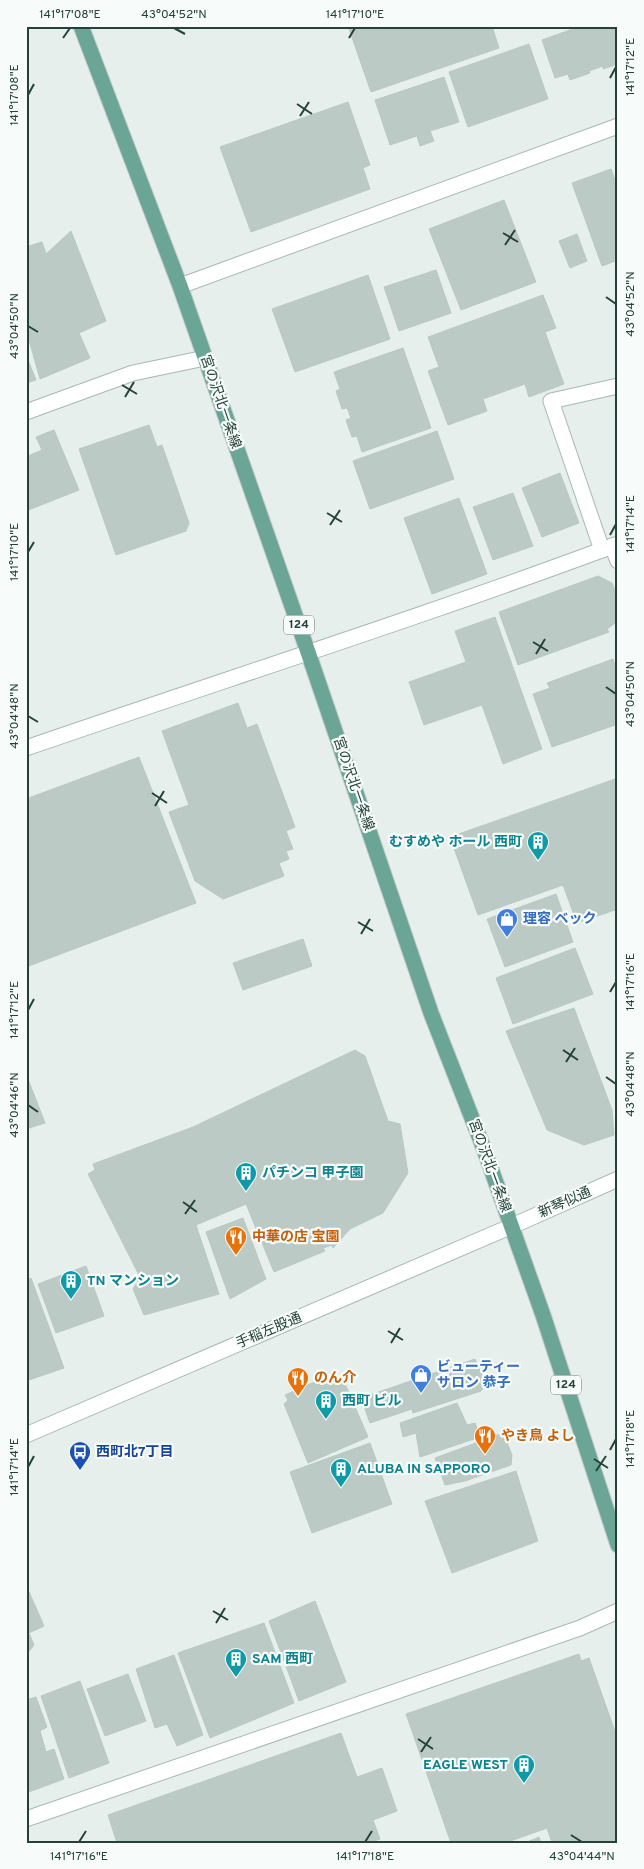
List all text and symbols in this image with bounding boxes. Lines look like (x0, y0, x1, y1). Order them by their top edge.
text: 141°17'08"E (39, 7, 101, 23)
text: 43°04'52"N (141, 7, 207, 23)
text: 141°17'10"E (326, 7, 384, 23)
text: 141°17'12"E (623, 38, 639, 96)
text: 141°17'08"E (7, 64, 23, 126)
text: 43°04'52"N (623, 271, 639, 337)
text: 43°04'50"N (7, 293, 23, 359)
street label: 宮の沢北一条線 (196, 353, 245, 451)
text: 141°17'14"E (623, 495, 639, 553)
text: 141°17'10"E (7, 523, 23, 581)
road number: 124 (284, 616, 314, 634)
text: 43°04'50"N (623, 661, 639, 727)
text: 43°04'48"N (7, 683, 23, 749)
street label: 宮の沢北一条線 (329, 735, 378, 833)
building icon: むすめや ホール 西町 (526, 830, 550, 861)
place label: むすめや ホール 西町 (389, 834, 522, 851)
shop icon: 理容 ベック (495, 907, 519, 938)
place label: 理容 ベック (523, 911, 597, 928)
text: 141°17'16"E (623, 953, 639, 1011)
text: 141°17'12"E (7, 981, 23, 1039)
text: 43°04'48"N (623, 1051, 639, 1117)
text: 43°04'46"N (7, 1072, 23, 1138)
street label: 宮の沢北一条線 (464, 1117, 515, 1215)
building icon: パチンコ 甲子園 (234, 1161, 258, 1192)
place label: パチンコ 甲子園 (262, 1165, 364, 1182)
street label: 新琴似通 (536, 1184, 594, 1222)
restaurant icon: 中華の店 宝園 (224, 1225, 248, 1256)
place label: 中華の店 宝園 (252, 1229, 340, 1246)
building icon: TN マンション (59, 1269, 83, 1300)
place label: TN マンション (87, 1273, 179, 1290)
street label: 手稲左股通 (233, 1310, 305, 1352)
place label: ビューティー サロン 恭子 (437, 1359, 520, 1392)
shop icon: ビューティー サロン 恭子 (409, 1363, 433, 1394)
restaurant icon: のん介 (286, 1366, 310, 1397)
place label: のん介 (314, 1370, 357, 1387)
road number: 124 (551, 1376, 581, 1394)
building icon: 西町 ビル (314, 1389, 338, 1420)
place label: 西町 ビル (342, 1393, 402, 1410)
text: 141°17'18"E (623, 1410, 639, 1468)
restaurant icon: やき鳥 よし (473, 1424, 497, 1455)
place label: やき鳥 よし (501, 1427, 575, 1445)
text: 141°17'14"E (7, 1438, 23, 1496)
bus stop icon: 西町北7丁目 (68, 1440, 92, 1471)
place label: 西町北7丁目 (96, 1444, 174, 1461)
building icon: ALUBA IN SAPPORO (329, 1457, 353, 1488)
place label: ALUBA IN SAPPORO (357, 1461, 491, 1478)
building icon: SAM 西町 (224, 1647, 248, 1678)
place label: SAM 西町 (252, 1651, 313, 1668)
building icon: EAGLE WEST (512, 1753, 536, 1784)
place label: EAGLE WEST (423, 1757, 508, 1774)
text: 141°17'16"E (50, 1849, 108, 1865)
text: 141°17'18"E (336, 1849, 394, 1865)
text: 43°04'44"N (549, 1849, 615, 1865)

